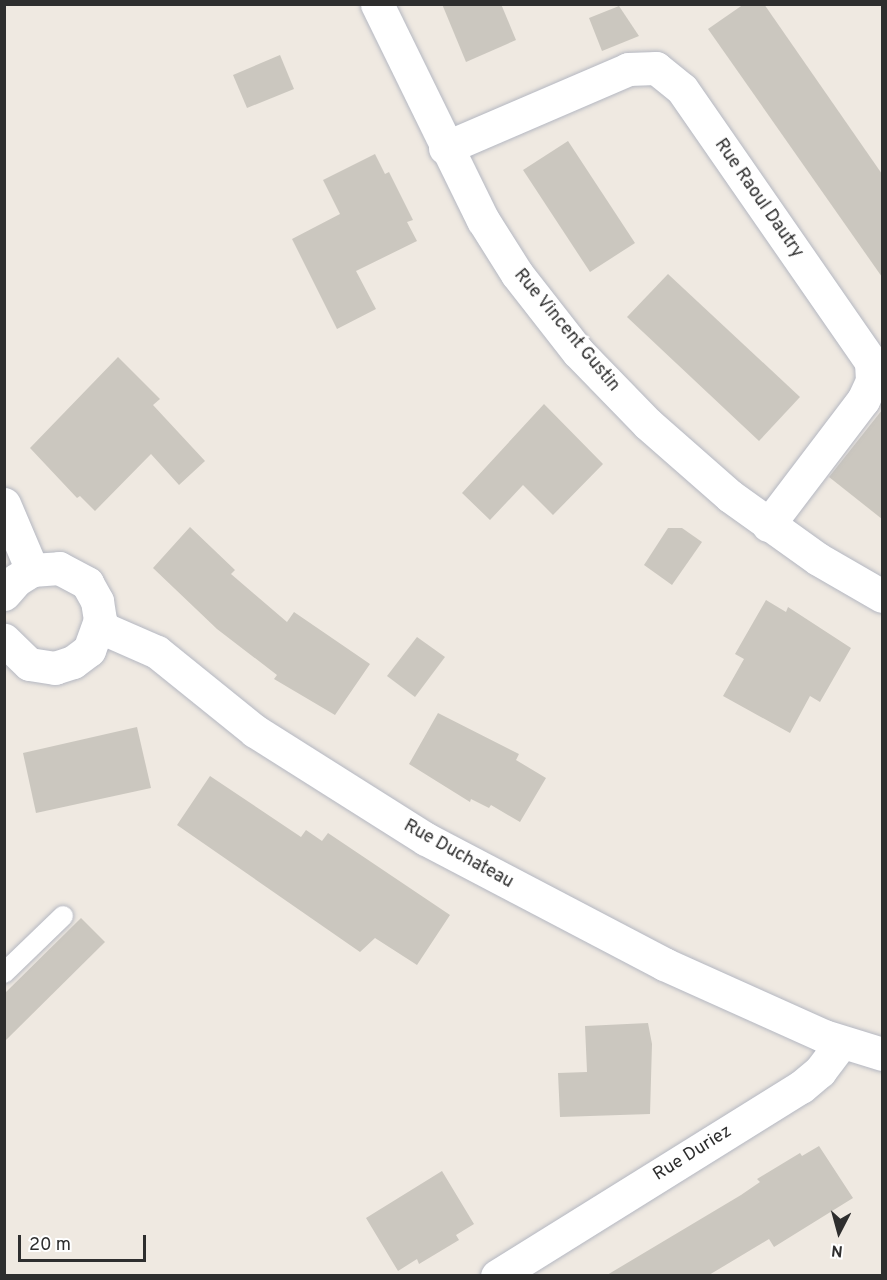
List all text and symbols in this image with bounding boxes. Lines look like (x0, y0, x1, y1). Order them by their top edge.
street label: Rue Raoul Dautry (709, 135, 807, 263)
street label: Rue Vincent Gustin (508, 265, 624, 397)
street label: Rue Duchateau (399, 816, 517, 894)
street label: Rue Duriez (650, 1121, 736, 1187)
north arrow (809, 1202, 869, 1262)
scale bar (21, 1223, 148, 1261)
text: 20 m (29, 1234, 71, 1257)
text: N (830, 1239, 844, 1260)

